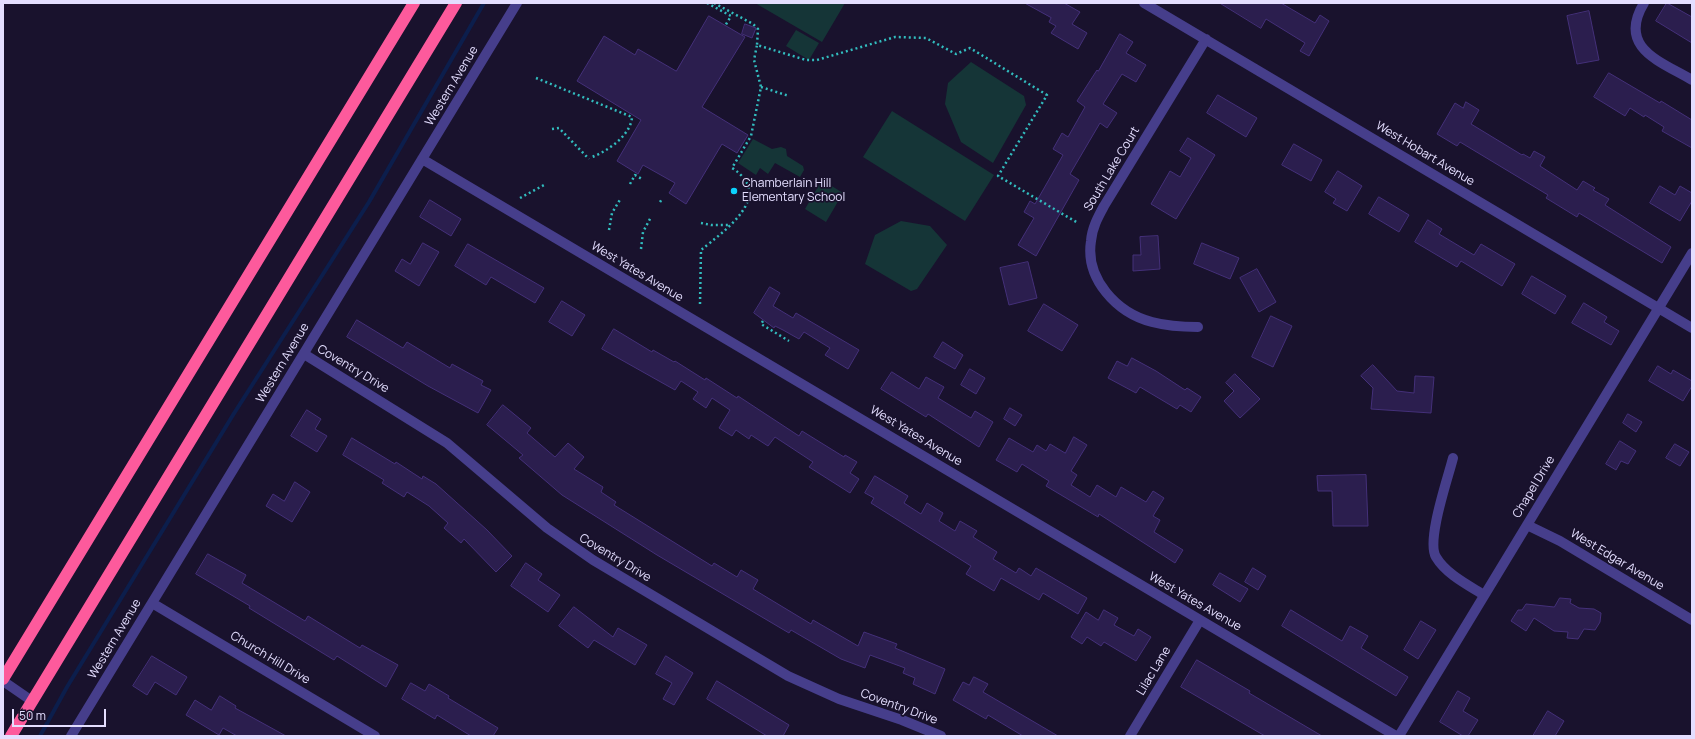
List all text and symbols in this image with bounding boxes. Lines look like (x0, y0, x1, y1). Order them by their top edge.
street label: Western Avenue (423, 44, 481, 128)
street label: West Hobart Avenue (1373, 119, 1477, 189)
street label: South Lake Court (1081, 124, 1143, 214)
place label: Chamberlain Hill Elementary School (742, 177, 845, 205)
marker: Chamberlain Hill Elementary School (729, 186, 739, 196)
street label: West Yates Avenue (588, 239, 686, 305)
street label: Western Avenue (254, 321, 312, 405)
street label: Coventry Drive (315, 342, 391, 396)
street label: West Yates Avenue (867, 403, 965, 469)
street label: Chapel Drive (1510, 453, 1558, 521)
street label: West Edgar Avenue (1568, 526, 1666, 594)
street label: Coventry Drive (577, 531, 653, 585)
street label: West Yates Avenue (1146, 570, 1244, 634)
street label: Western Avenue (86, 597, 144, 681)
street label: Church Hill Drive (228, 629, 312, 687)
street label: Lilac Lane (1134, 644, 1174, 698)
street label: Coventry Drive (858, 686, 940, 728)
scale bar (14, 701, 108, 727)
text: 50 m (19, 707, 46, 724)

